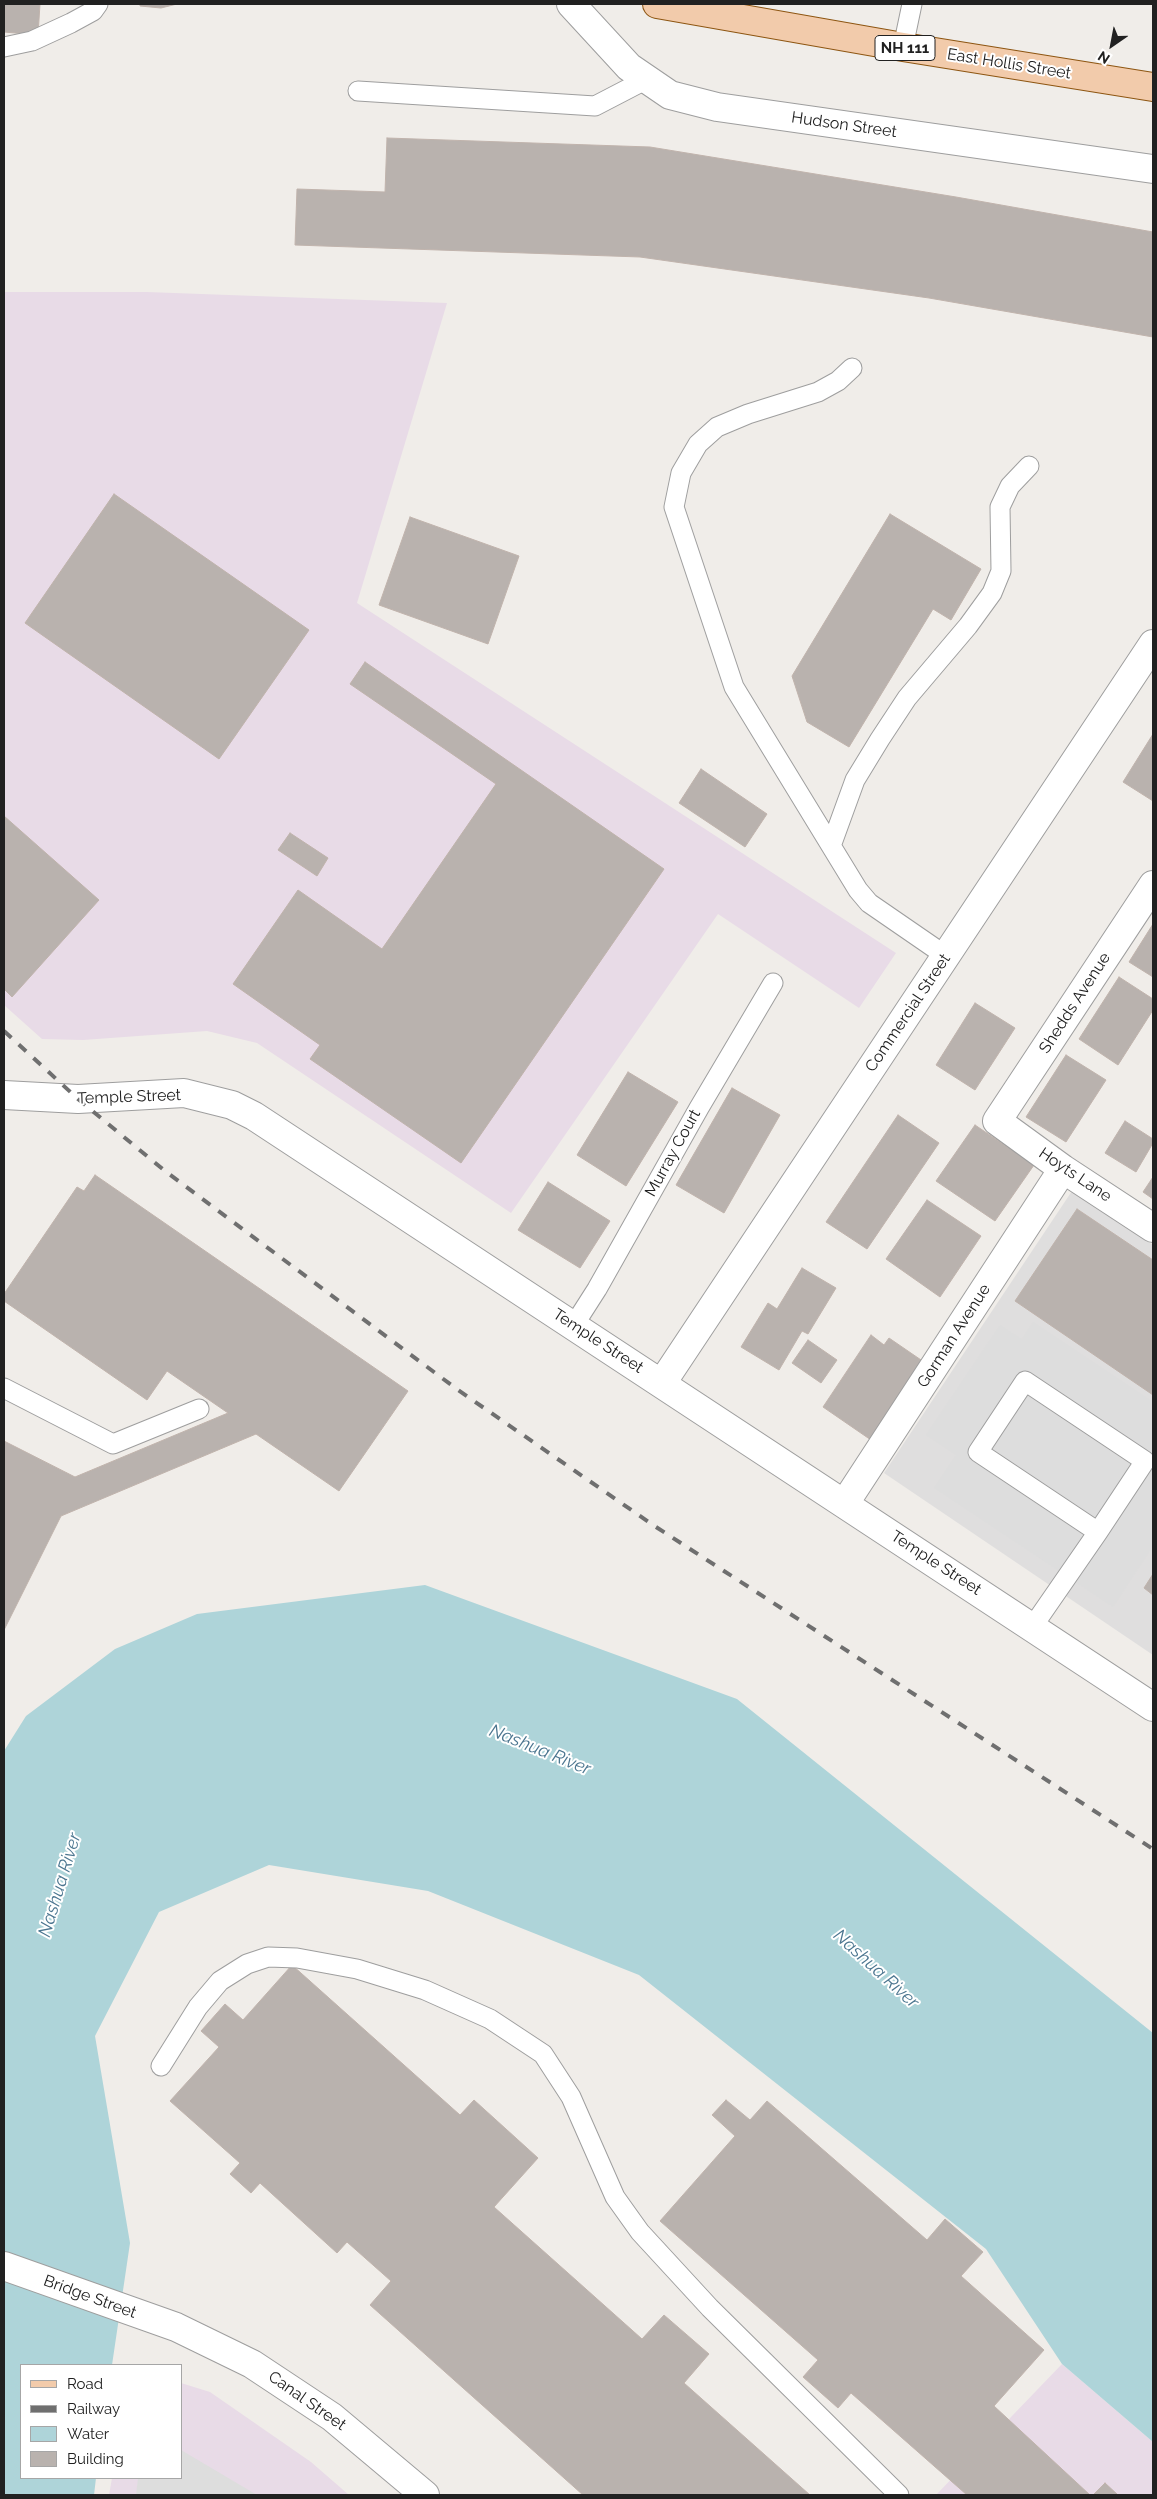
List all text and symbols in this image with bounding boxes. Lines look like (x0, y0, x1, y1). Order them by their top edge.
north arrow (1087, 20, 1137, 70)
road number: NH 111 (875, 36, 935, 60)
street label: East Hollis Street (946, 45, 1072, 83)
text: N (1095, 48, 1113, 67)
street label: Hudson Street (790, 108, 898, 142)
street label: Shedds Avenue (1035, 949, 1115, 1057)
street label: Commercial Street (861, 950, 955, 1076)
street label: Temple Street (77, 1086, 181, 1108)
street label: Murray Court (641, 1106, 705, 1200)
street label: Hoyts Lane (1035, 1144, 1115, 1206)
street label: Gorman Avenue (913, 1281, 995, 1391)
street label: Temple Street (549, 1305, 647, 1377)
street label: Temple Street (887, 1527, 985, 1599)
water label: Nashua River (486, 1720, 594, 1780)
water label: Nashua River (34, 1830, 86, 1940)
water label: Nashua River (829, 1925, 923, 2013)
street label: Bridge Street (41, 2271, 139, 2323)
legend (20, 2364, 182, 2479)
street label: Canal Street (264, 2367, 350, 2435)
text: Road (67, 2375, 103, 2393)
text: Railway (67, 2400, 120, 2418)
text: Water (67, 2425, 109, 2443)
text: Building (67, 2450, 124, 2468)

